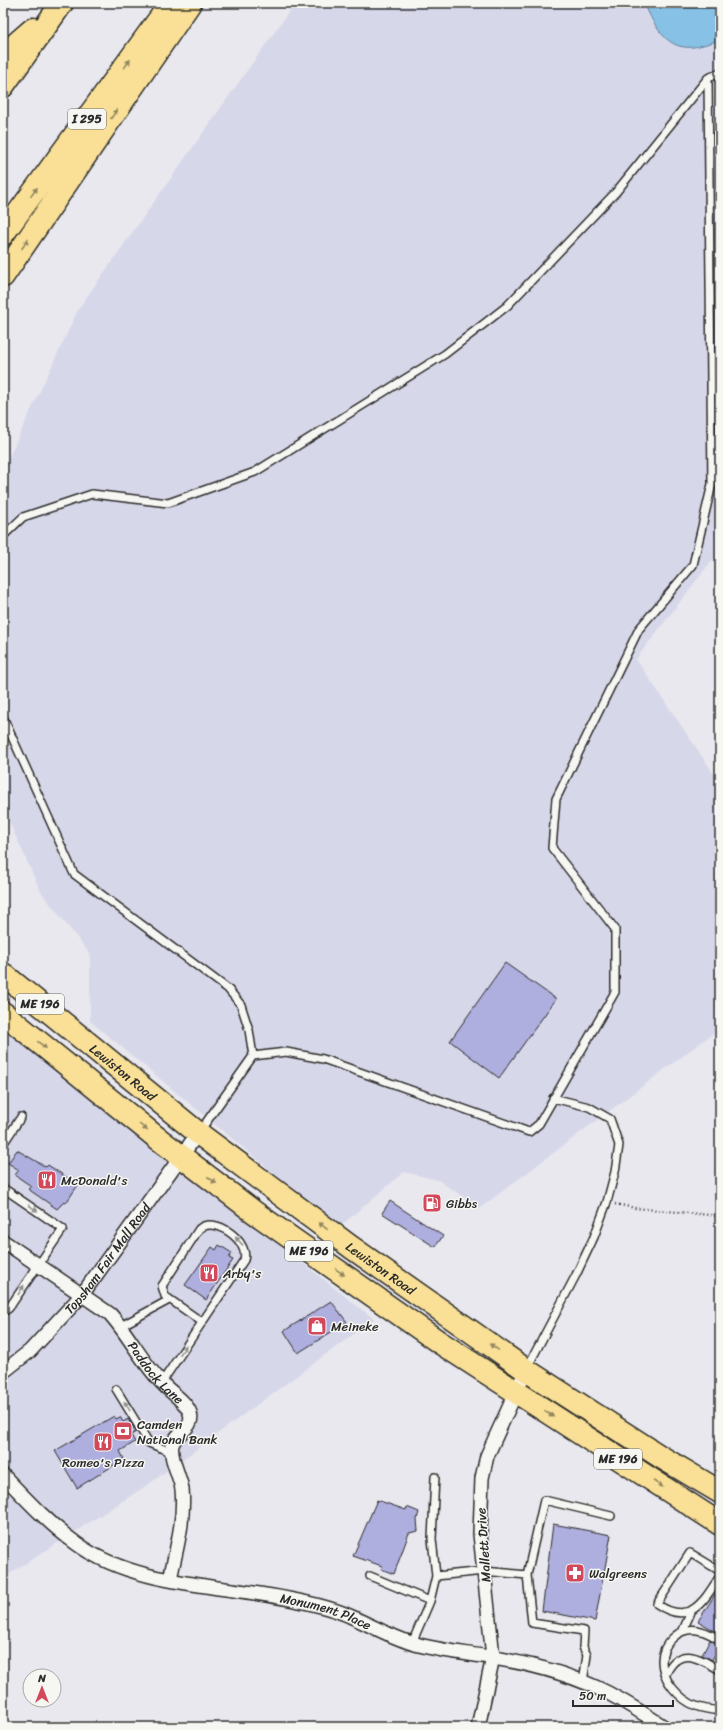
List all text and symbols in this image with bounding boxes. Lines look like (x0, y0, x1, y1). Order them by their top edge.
one-way arrow (123, 58, 131, 69)
one-way arrow (110, 108, 118, 119)
road number: I 295 (68, 109, 106, 129)
one-way arrow (30, 186, 38, 197)
one-way arrow (21, 239, 29, 249)
road number: ME 196 (16, 994, 64, 1014)
street label: Lewiston Road (84, 1038, 162, 1108)
one-way arrow (36, 1040, 47, 1049)
one-way arrow (137, 1122, 148, 1131)
restaurant icon: McDonald's (36, 1169, 58, 1191)
place label: McDonald's (61, 1169, 127, 1192)
one-way arrow (207, 1176, 218, 1184)
fuel station icon: Gibbs (421, 1192, 443, 1214)
place label: Gibbs (446, 1192, 478, 1215)
street label: Topsham Fair Mall Road (58, 1197, 157, 1320)
one-way arrow (28, 1204, 38, 1212)
one-way arrow (317, 1221, 328, 1230)
one-way arrow (234, 1236, 243, 1246)
street label: Lewiston Road (341, 1236, 421, 1302)
road number: ME 196 (285, 1241, 333, 1261)
restaurant icon: Arby's (198, 1262, 220, 1284)
place label: Arby's (222, 1262, 262, 1285)
one-way arrow (335, 1268, 345, 1276)
one-way arrow (17, 1285, 25, 1295)
shop icon: Meineke (306, 1315, 328, 1337)
place label: Meineke (331, 1315, 379, 1338)
street label: Paddock Lane (121, 1336, 190, 1410)
one-way arrow (489, 1343, 499, 1351)
one-way arrow (180, 1344, 187, 1356)
one-way arrow (123, 1400, 130, 1412)
one-way arrow (544, 1410, 554, 1418)
place label: Camden National Bank (137, 1413, 218, 1451)
bank icon: Camden National Bank (112, 1420, 134, 1442)
restaurant icon: Romeo's Pizza (92, 1431, 114, 1453)
road number: ME 196 (594, 1449, 642, 1469)
place label: Romeo's Pizza (62, 1451, 145, 1474)
one-way arrow (653, 1481, 664, 1488)
street label: Mallett Drive (469, 1507, 498, 1583)
pharmacy icon: Walgreens (564, 1562, 586, 1584)
place label: Walgreens (589, 1562, 647, 1585)
street label: Monument Place (278, 1586, 376, 1637)
north arrow (22, 1668, 62, 1708)
text: N (37, 1669, 46, 1688)
scale bar (573, 1682, 673, 1708)
text: 50 m (579, 1685, 606, 1707)

